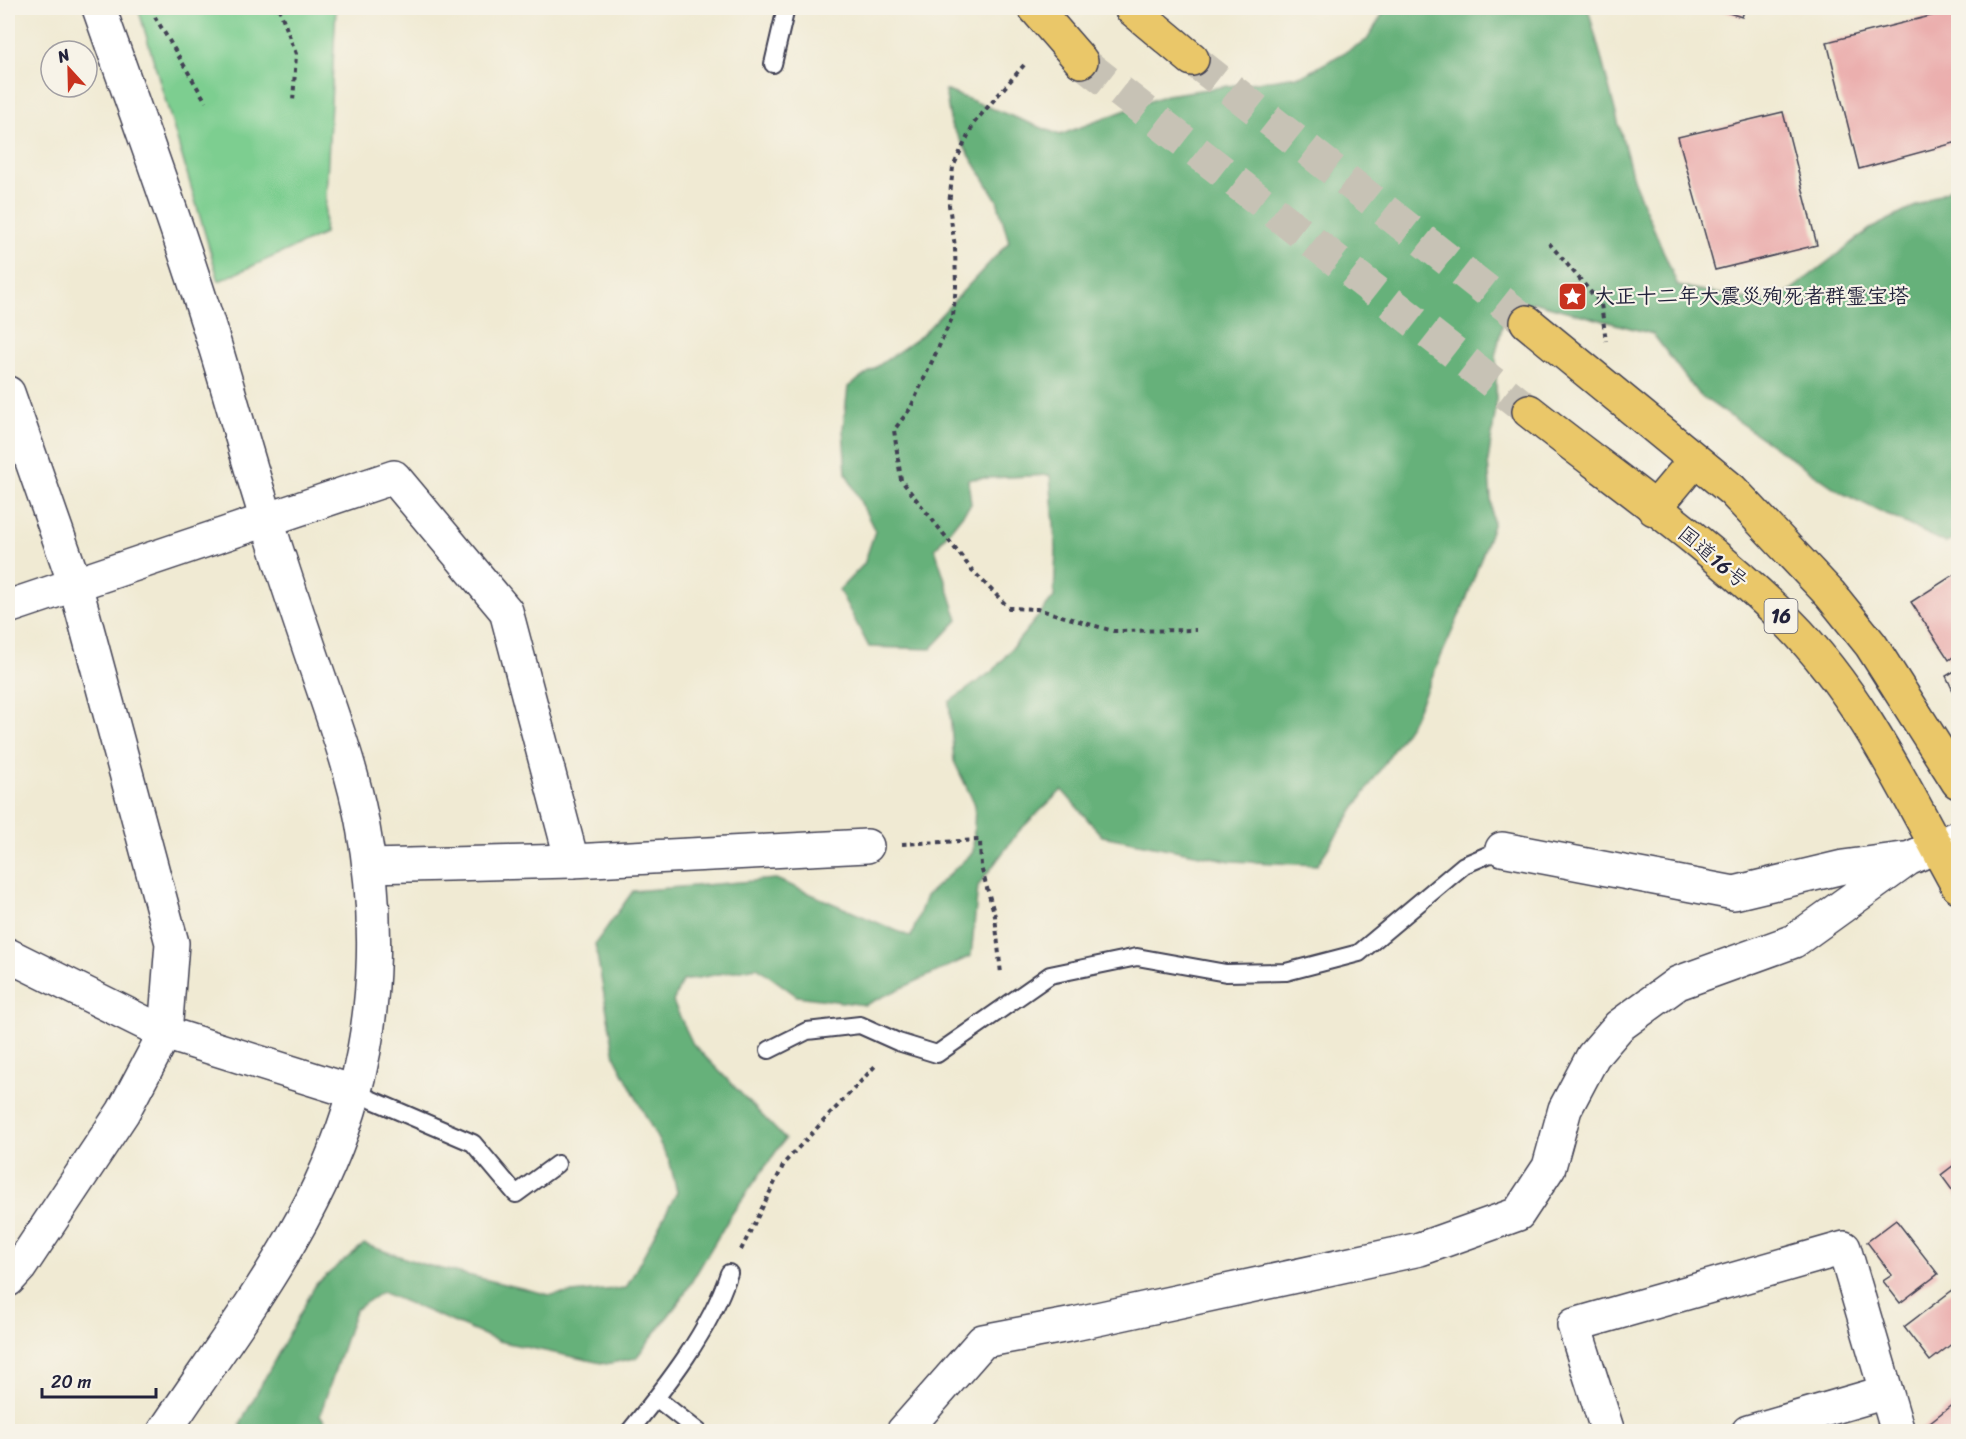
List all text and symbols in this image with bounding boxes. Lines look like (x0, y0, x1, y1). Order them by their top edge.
north arrow (39, 39, 99, 99)
text: N (52, 40, 75, 71)
place label: 大正十二年大震災殉死者群霊宝塔 (1594, 277, 1909, 315)
place icon: 大正十二年大震災殉死者群霊宝塔 (1557, 280, 1589, 312)
street label: 国道16号 (1669, 515, 1757, 599)
road number: 16 (1764, 599, 1798, 633)
scale bar (42, 1361, 156, 1399)
text: 20 m (51, 1366, 91, 1398)

